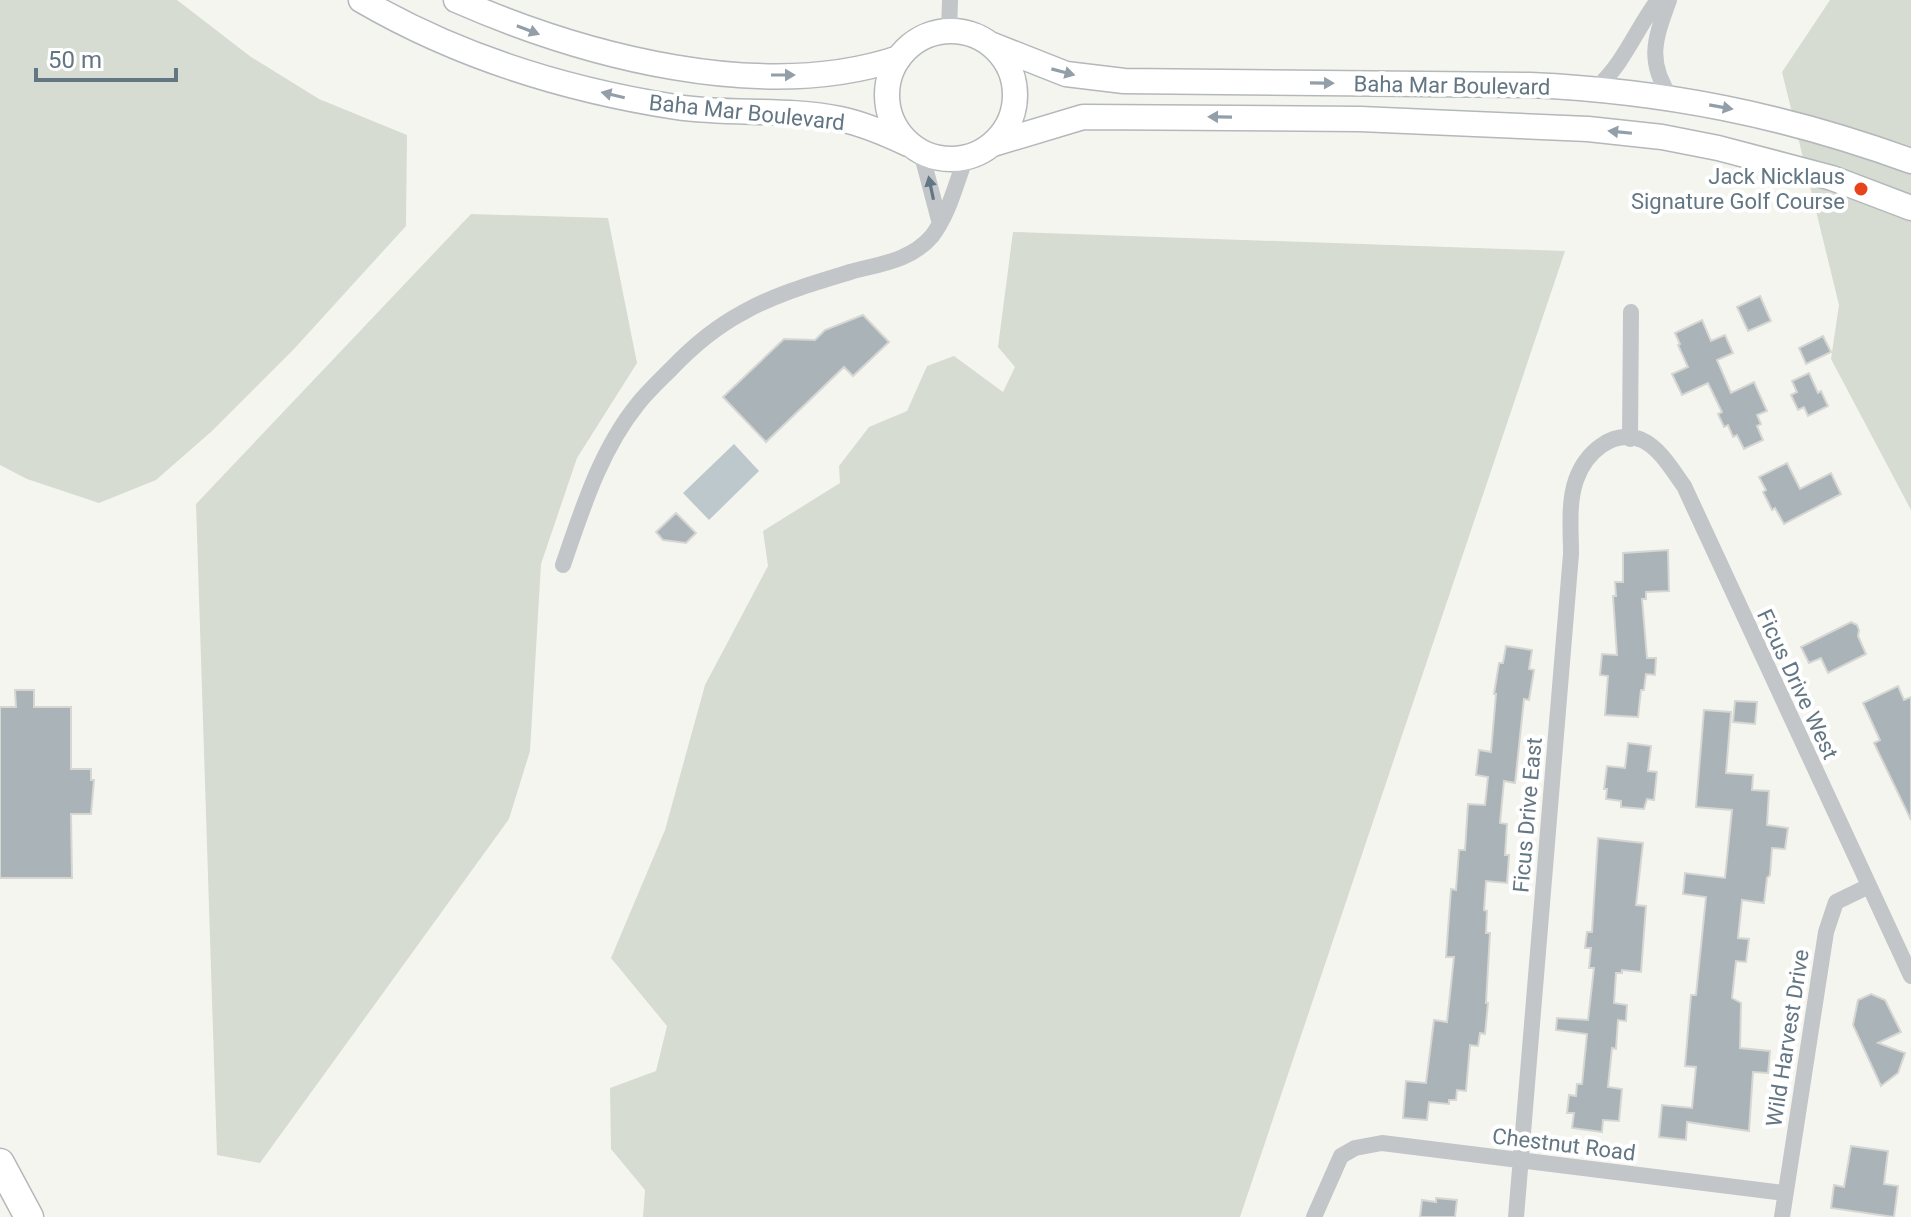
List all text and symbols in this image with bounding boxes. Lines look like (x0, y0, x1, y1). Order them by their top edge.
one-way arrow (516, 24, 540, 37)
scale bar (36, 32, 176, 82)
text: 50 m (48, 46, 102, 74)
one-way arrow (1051, 66, 1076, 78)
one-way arrow (771, 69, 796, 81)
street label: Baha Mar Boulevard (1353, 71, 1551, 100)
one-way arrow (1310, 76, 1335, 89)
one-way arrow (600, 88, 625, 101)
street label: Baha Mar Boulevard (648, 90, 846, 135)
one-way arrow (1709, 101, 1734, 113)
one-way arrow (1207, 110, 1232, 123)
one-way arrow (1607, 126, 1632, 139)
place label: Jack Nicklaus Signature Golf Course (1631, 164, 1845, 214)
one-way arrow (924, 176, 937, 201)
marker: Jack Nicklaus Signature Golf Course (1852, 180, 1870, 198)
street label: Ficus Drive West (1752, 605, 1843, 763)
street label: Ficus Drive East (1508, 736, 1547, 894)
street label: Wild Harvest Drive (1761, 948, 1814, 1128)
street label: Chestnut Road (1491, 1123, 1637, 1166)

